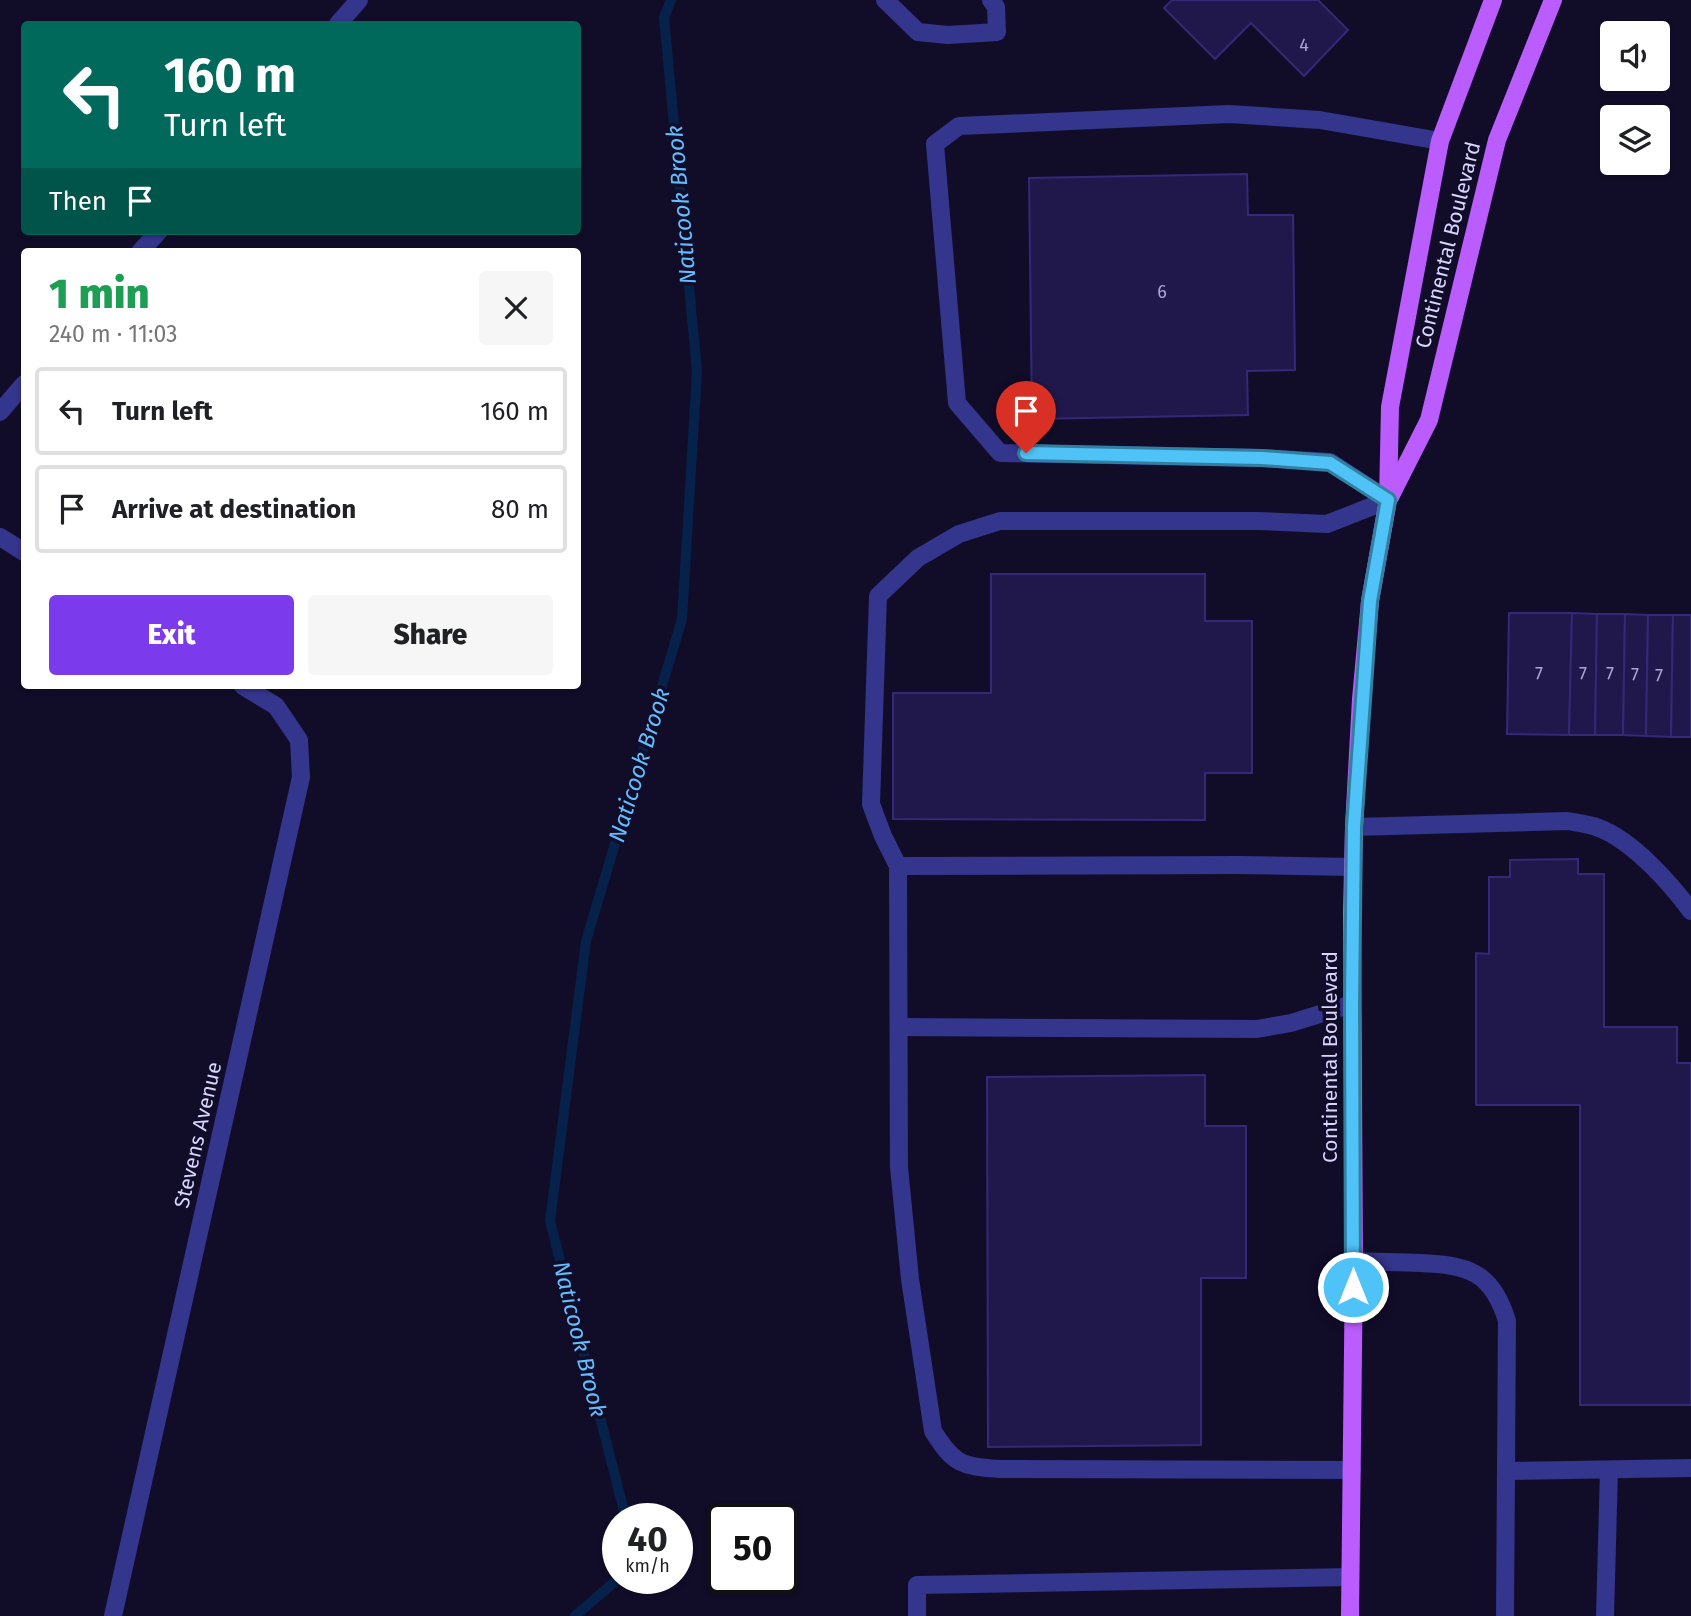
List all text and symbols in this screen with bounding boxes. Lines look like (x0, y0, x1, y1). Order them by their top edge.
map controls (1600, 21, 1670, 175)
button: sound (1600, 21, 1670, 91)
house number: 4 (1299, 34, 1309, 56)
text: 160 m (164, 46, 296, 105)
icon: left (49, 49, 140, 140)
button: layers (1600, 105, 1670, 175)
text: Turn left (164, 106, 286, 144)
water label: Naticook Brook (660, 124, 702, 286)
street label: Continental Boulevard (1410, 139, 1486, 351)
icon: arrive (121, 182, 159, 220)
text: Then (49, 186, 107, 217)
text: 1 min (49, 269, 150, 319)
button: close (479, 271, 553, 345)
house number: 6 (1157, 281, 1167, 303)
text: 240 m · 11:03 (49, 320, 178, 348)
pin (996, 381, 1056, 453)
icon: left (53, 392, 91, 430)
icon: arrive (1007, 392, 1045, 430)
text: Turn left (112, 396, 213, 427)
text: 160 m (480, 396, 549, 427)
icon: arrive (53, 490, 91, 528)
text: Arrive at destination (112, 494, 356, 525)
text: 80 m (491, 494, 549, 525)
button: Exit (49, 595, 294, 675)
button: Share (308, 595, 553, 675)
house number: 7 (1535, 663, 1543, 685)
house number: 7 (1579, 663, 1587, 685)
house number: 7 (1606, 663, 1614, 685)
house number: 7 (1631, 664, 1639, 686)
house number: 7 (1655, 665, 1663, 687)
water label: Naticook Brook (602, 685, 676, 845)
street label: Continental Boulevard (1317, 951, 1343, 1163)
street label: Stevens Avenue (169, 1059, 227, 1211)
position arrow (1316, 1250, 1390, 1324)
water label: Naticook Brook (547, 1258, 613, 1420)
speed limit sign: 50 (707, 1503, 798, 1594)
text: 40 (627, 1518, 668, 1560)
text: km/h (625, 1555, 670, 1577)

